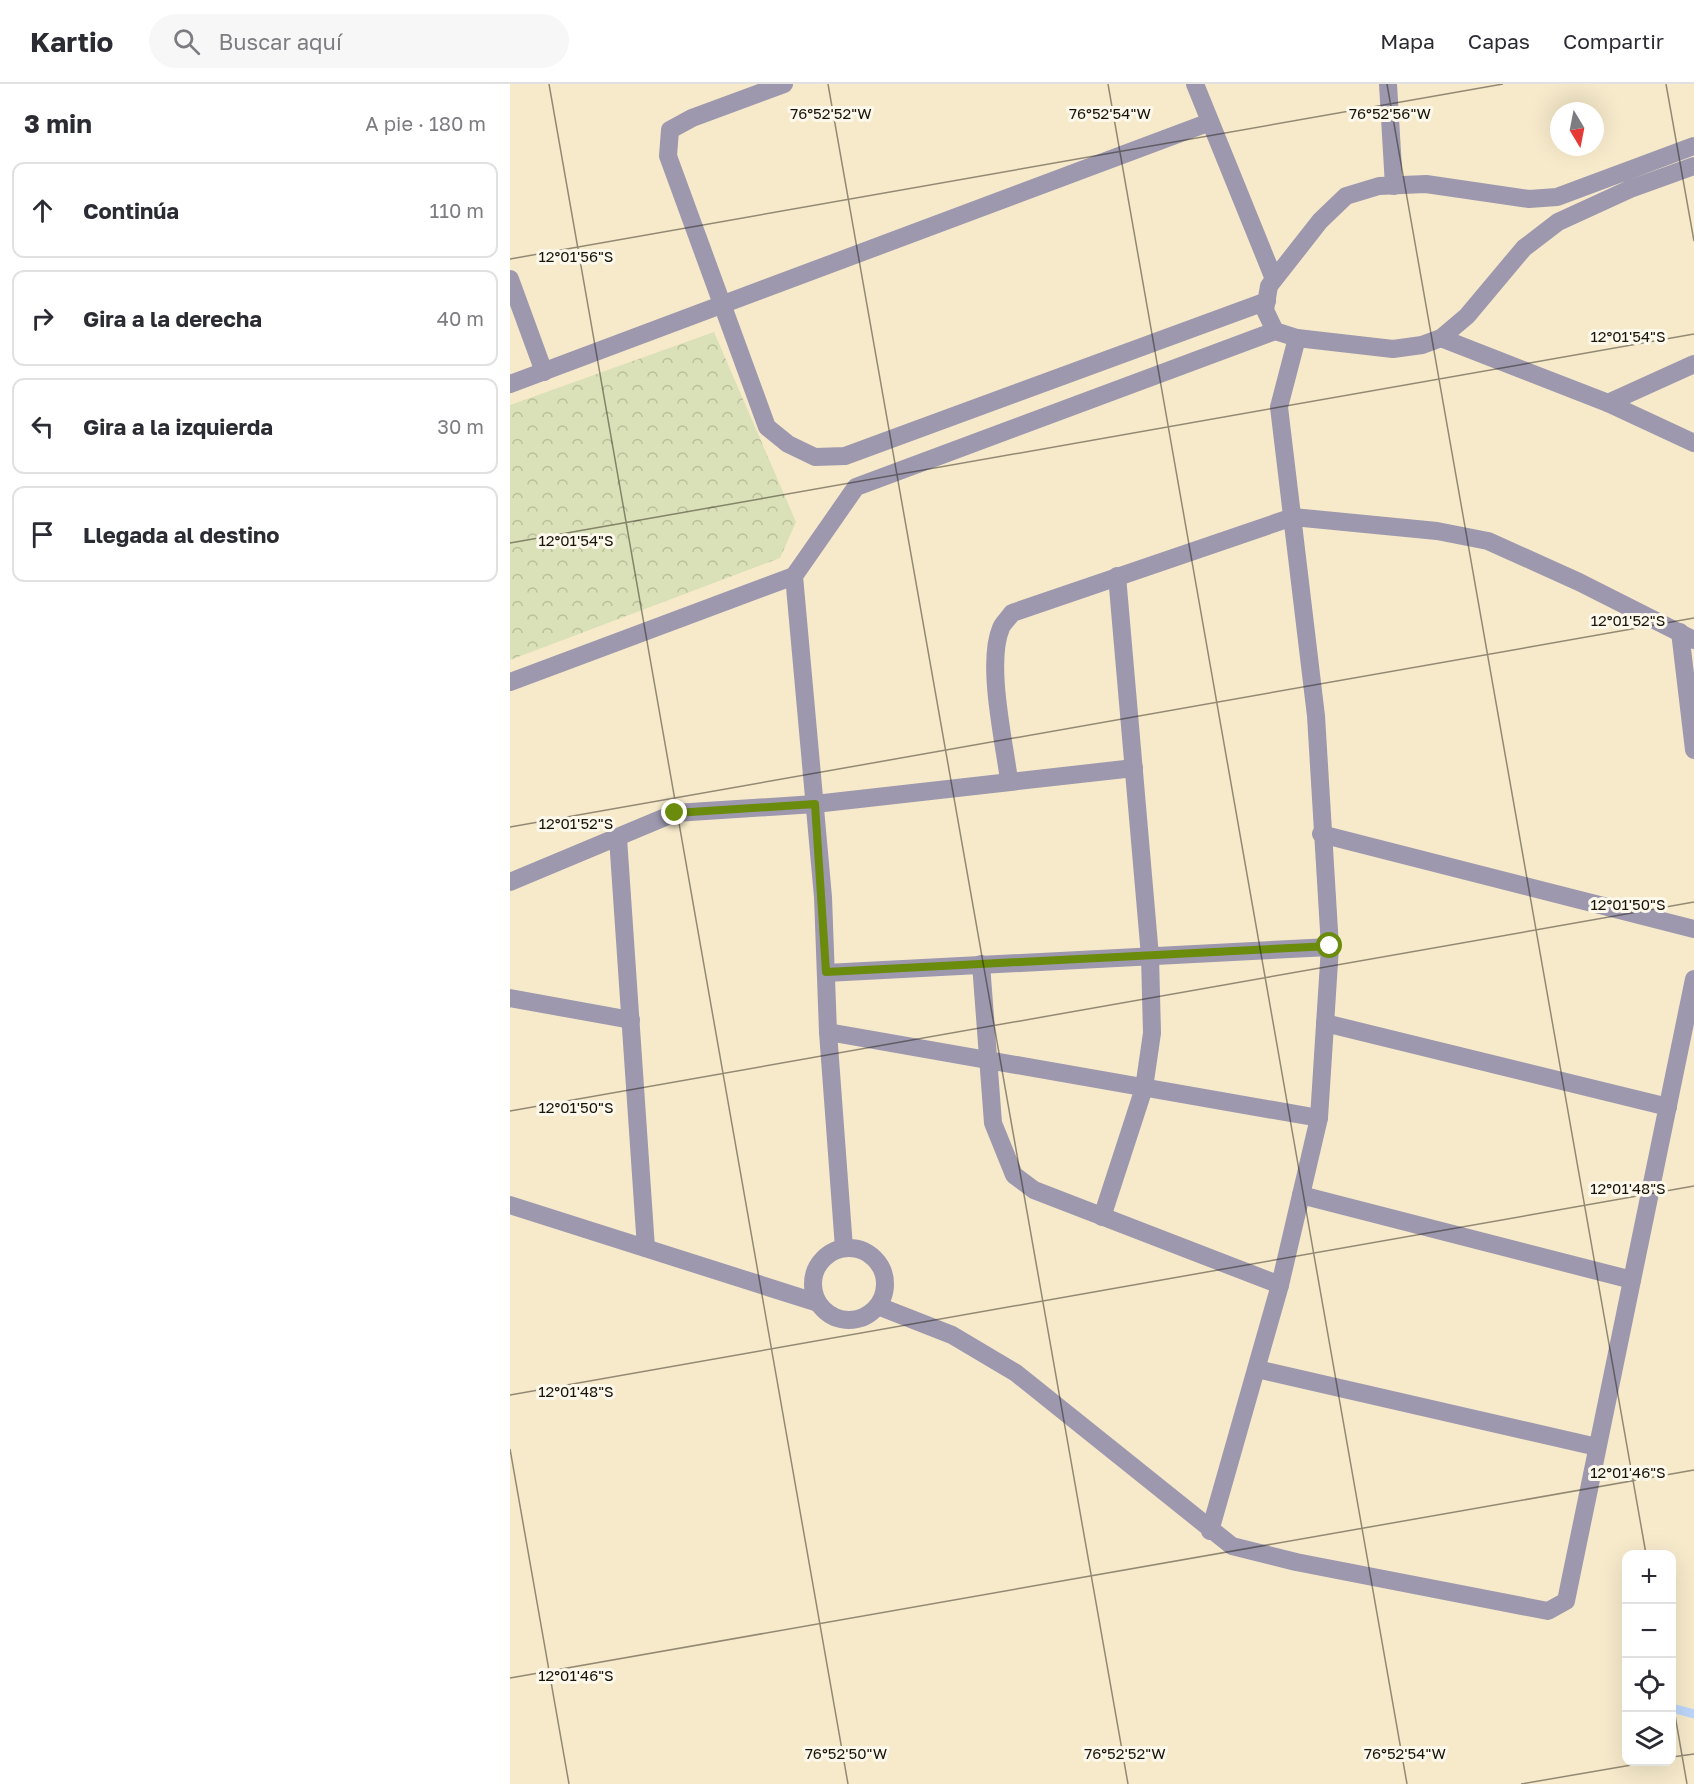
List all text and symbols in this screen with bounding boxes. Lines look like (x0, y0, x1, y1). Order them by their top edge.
search box (149, 14, 569, 68)
text: Kartio (30, 25, 113, 58)
icon: search (170, 25, 203, 58)
text: Buscar aquí (218, 28, 342, 55)
text: Mapa (1380, 28, 1435, 54)
text: Capas (1468, 28, 1530, 54)
text: Compartir (1563, 28, 1664, 54)
north arrow (1550, 102, 1604, 156)
text: 76°52'52"W (790, 104, 872, 122)
text: 76°52'54"W (1069, 104, 1151, 122)
text: 76°52'56"W (1349, 104, 1431, 122)
text: 3 min (24, 108, 92, 139)
text: A pie · 180 m (365, 111, 486, 135)
icon: ahead (26, 194, 59, 227)
text: Continúa (83, 197, 179, 224)
text: 110 m (430, 198, 484, 222)
text: 12°01'56"S (539, 247, 613, 265)
icon: right (26, 302, 59, 335)
text: Gira a la derecha (83, 305, 262, 332)
text: 40 m (437, 306, 484, 330)
text: 12°01'54"S (1590, 327, 1666, 345)
icon: left (26, 410, 59, 443)
text: Gira a la izquierda (83, 413, 273, 440)
text: 30 m (437, 414, 484, 438)
icon: arrive (26, 518, 59, 551)
text: Llegada al destino (83, 521, 280, 548)
text: 12°01'54"S (538, 531, 614, 549)
text: 12°01'52"S (1591, 611, 1665, 629)
route end (661, 799, 687, 825)
text: 12°01'52"S (539, 814, 613, 832)
text: 12°01'50"S (1590, 895, 1666, 913)
route start (1316, 932, 1342, 958)
text: 12°01'50"S (538, 1098, 614, 1116)
text: 12°01'48"S (1590, 1179, 1666, 1197)
text: 12°01'48"S (538, 1382, 614, 1400)
text: 12°01'46"S (1590, 1463, 1666, 1481)
map controls (1622, 1550, 1676, 1766)
button: + (1622, 1550, 1676, 1604)
button: − (1622, 1604, 1676, 1658)
button: locate (1622, 1658, 1676, 1712)
text: 12°01'46"S (538, 1666, 614, 1684)
button: layers (1622, 1712, 1676, 1766)
text: 76°52'50"W (805, 1744, 887, 1762)
text: 76°52'52"W (1084, 1744, 1166, 1762)
text: 76°52'54"W (1364, 1744, 1446, 1762)

